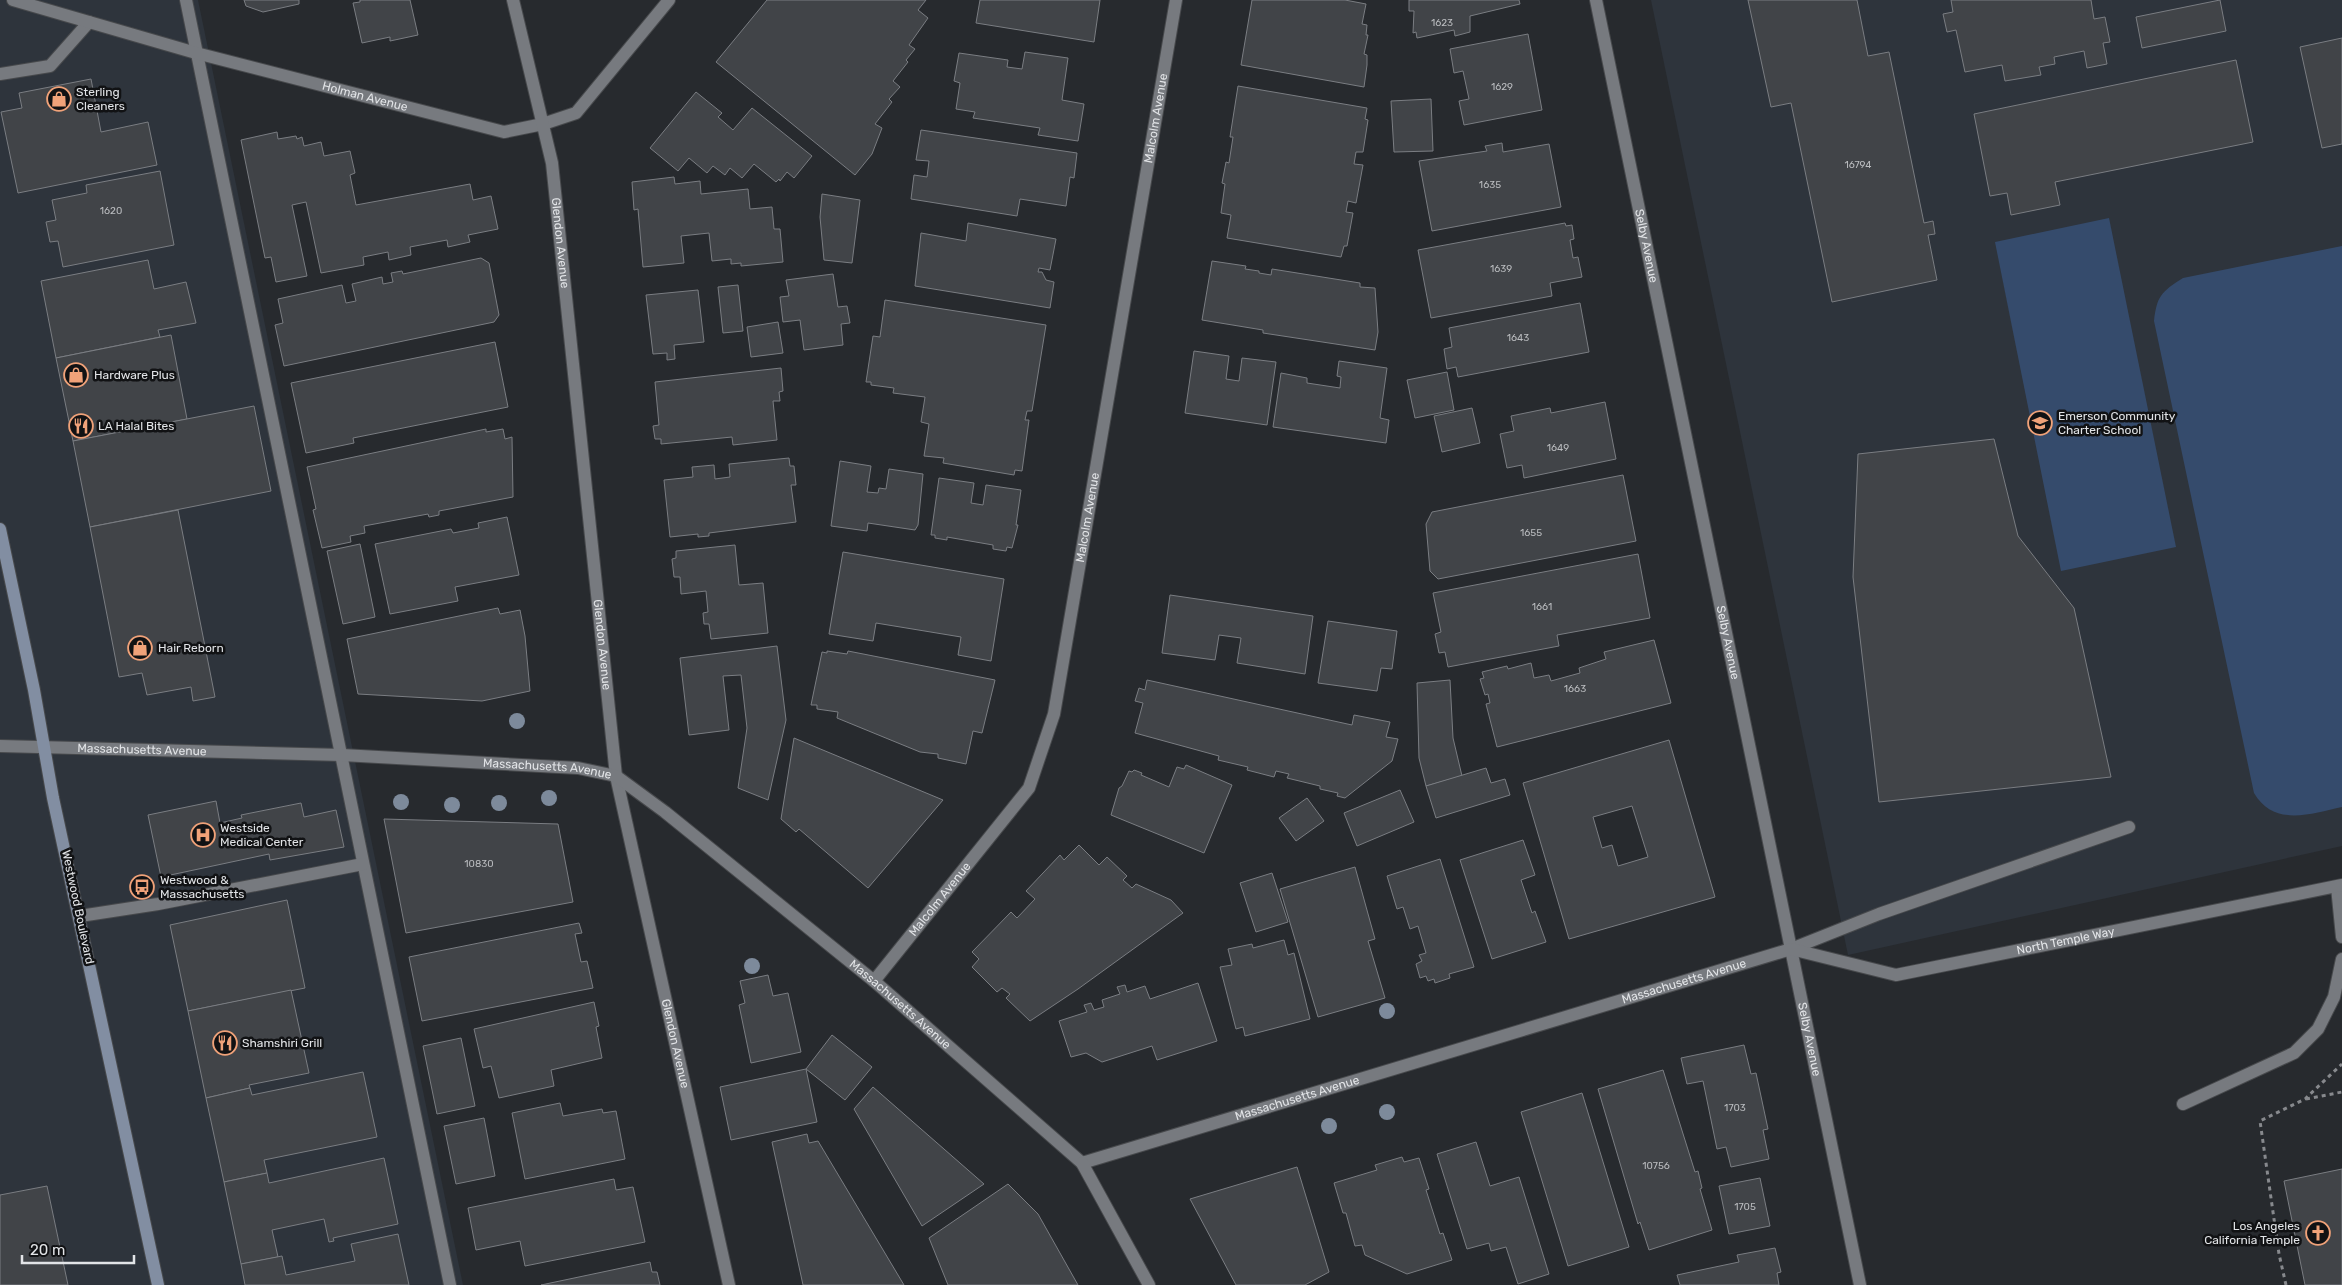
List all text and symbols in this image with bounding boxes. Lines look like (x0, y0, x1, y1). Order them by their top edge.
house number: 1623 (1431, 17, 1453, 29)
street label: Malcolm Avenue (1141, 72, 1170, 164)
street label: Holman Avenue (321, 79, 409, 114)
house number: 1629 (1491, 81, 1513, 93)
place label: Sterling Cleaners (76, 85, 125, 113)
shop icon: Sterling Cleaners (46, 86, 72, 112)
house number: 16794 (1844, 159, 1872, 171)
house number: 1635 (1479, 179, 1501, 191)
street label: Glendon Avenue (549, 197, 572, 289)
house number: 1620 (100, 205, 122, 217)
street label: Selby Avenue (1632, 208, 1661, 284)
house number: 1639 (1490, 263, 1512, 275)
house number: 1643 (1507, 332, 1529, 344)
shop icon: Hardware Plus (63, 362, 89, 388)
place label: Hardware Plus (94, 368, 175, 382)
place label: Emerson Community Charter School (2058, 409, 2176, 437)
school or university icon: Emerson Community Charter School (2027, 410, 2053, 436)
restaurant icon: LA Halal Bites (68, 413, 94, 439)
place label: LA Halal Bites (98, 419, 174, 433)
house number: 1649 (1547, 442, 1569, 454)
street label: Malcolm Avenue (1073, 471, 1102, 563)
house number: 1655 (1520, 527, 1542, 539)
street label: Glendon Avenue (591, 599, 614, 691)
house number: 1661 (1532, 601, 1552, 613)
street label: Selby Avenue (1714, 604, 1742, 681)
shop icon: Hair Reborn (127, 635, 153, 661)
place label: Hair Reborn (158, 641, 224, 655)
house number: 1663 (1564, 683, 1586, 695)
street label: Massachusetts Avenue (77, 741, 207, 758)
street label: Massachusetts Avenue (483, 756, 613, 782)
place label: Westside Medical Center (220, 821, 304, 849)
hospital icon: Westside Medical Center (190, 822, 216, 848)
street label: Westwood Boulevard (59, 849, 97, 965)
house number: 10830 (464, 858, 494, 870)
street label: Malcolm Avenue (906, 859, 974, 939)
place label: Westwood & Massachusetts (160, 873, 244, 901)
bus stop icon: Westwood & Massachusetts (129, 874, 155, 900)
street label: North Temple Way (2015, 924, 2116, 958)
street label: Massachusetts Avenue (1620, 956, 1748, 1007)
street label: Massachusetts Avenue (847, 957, 954, 1052)
street label: Glendon Avenue (659, 998, 692, 1090)
street label: Selby Avenue (1795, 1001, 1824, 1078)
restaurant icon: Shamshiri Grill (212, 1030, 238, 1056)
place label: Shamshiri Grill (242, 1036, 322, 1050)
street label: Massachusetts Avenue (1233, 1073, 1361, 1123)
house number: 1703 (1724, 1102, 1746, 1114)
house number: 10756 (1642, 1160, 1670, 1172)
house number: 1705 (1734, 1201, 1756, 1213)
place label: Los Angeles California Temple (2204, 1219, 2300, 1247)
church icon: Los Angeles California Temple (2305, 1220, 2331, 1246)
scale bar (22, 1232, 135, 1264)
text: 20 m (30, 1241, 65, 1259)

